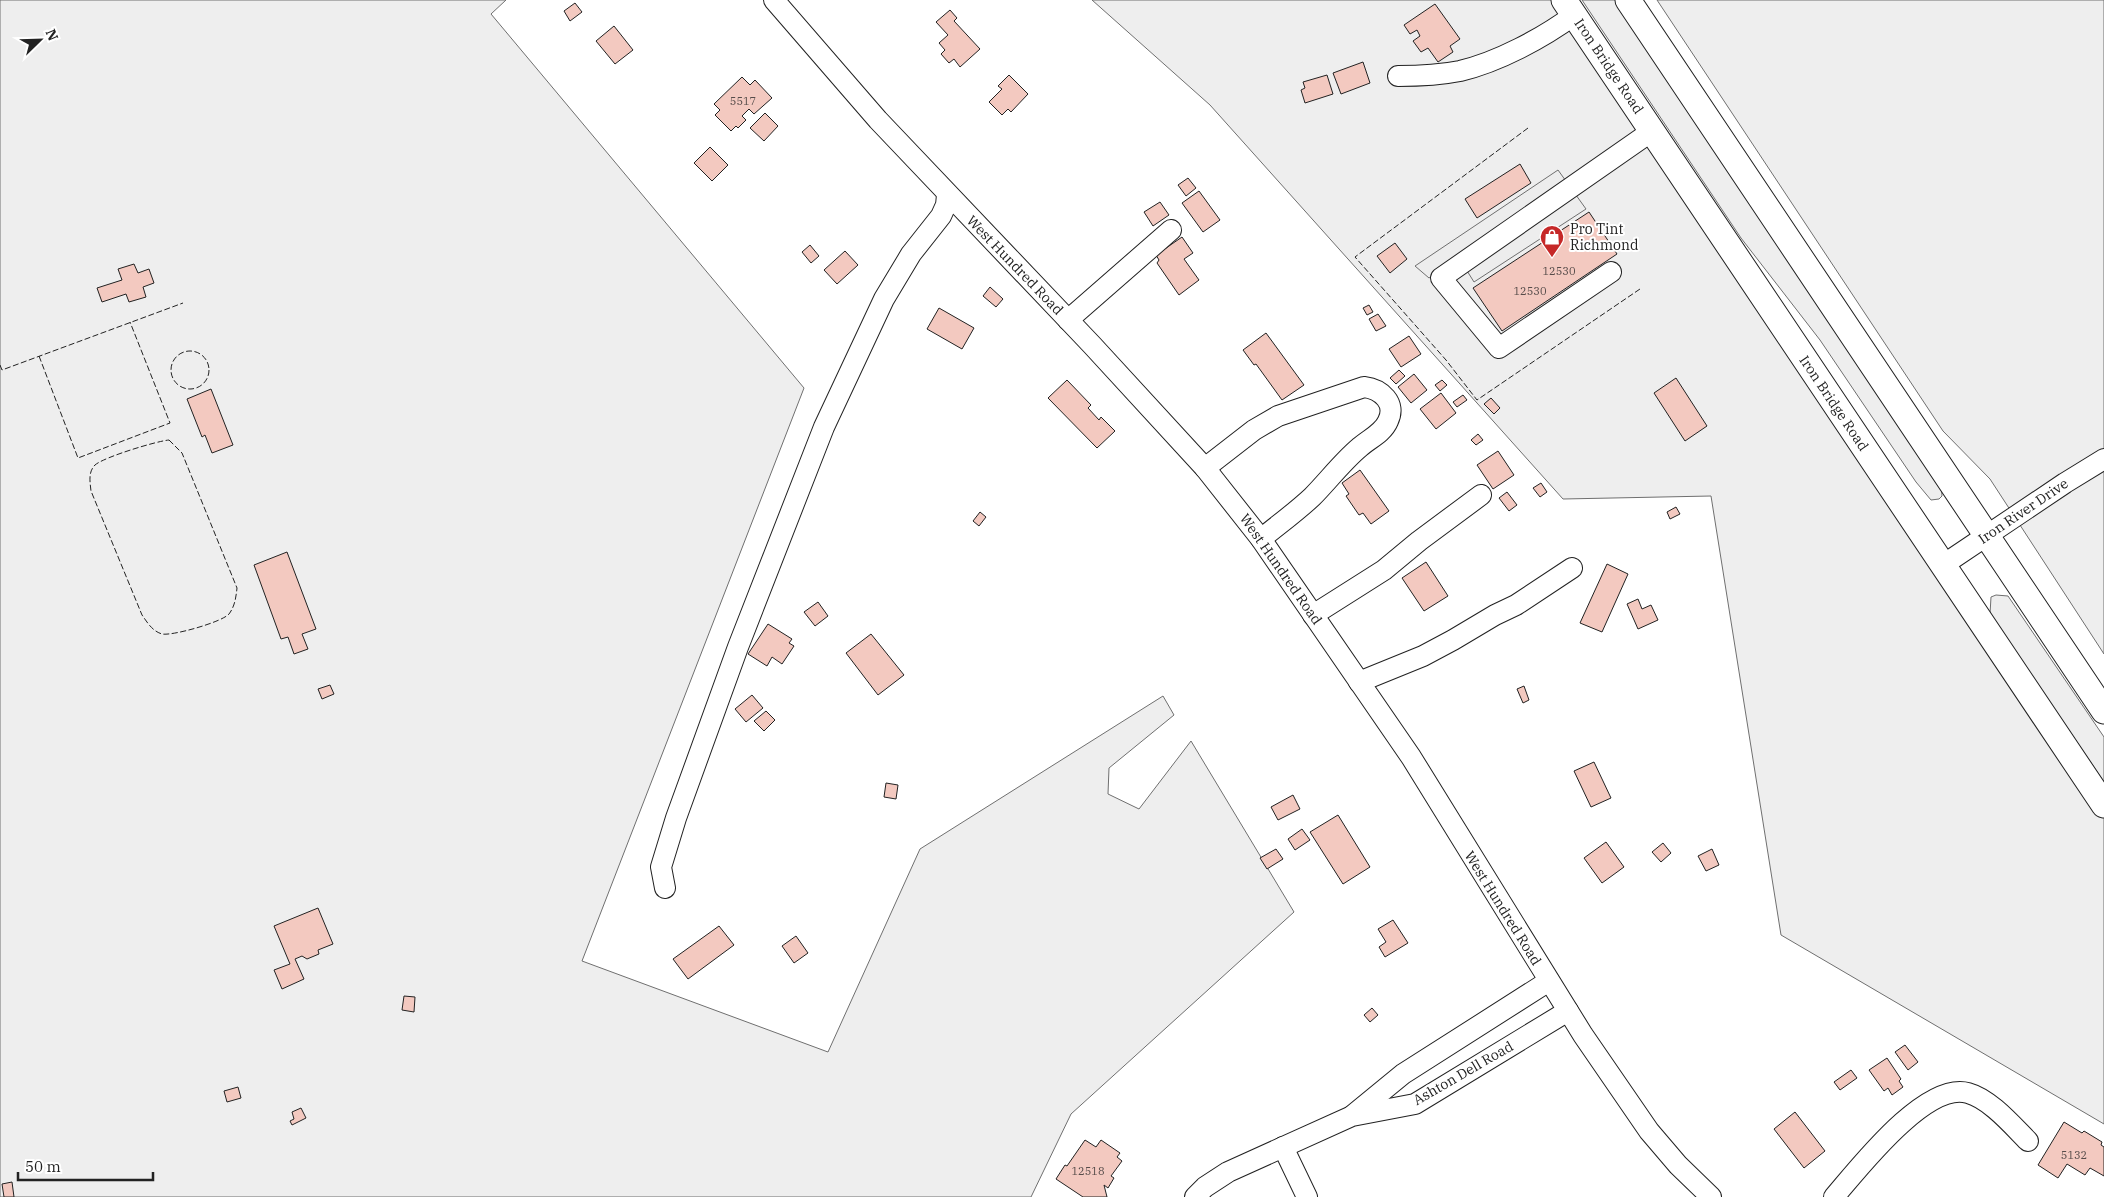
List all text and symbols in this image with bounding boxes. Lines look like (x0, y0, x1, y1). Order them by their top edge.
north arrow (15, 15, 65, 65)
street label: Iron Bridge Road (1570, 15, 1648, 118)
text: N (42, 26, 62, 44)
house number: 5517 (730, 94, 756, 108)
street label: West Hundred Road (963, 211, 1067, 319)
place label: Pro Tint Richmond (1570, 220, 1639, 254)
shop icon: Pro Tint Richmond (1539, 224, 1565, 258)
house number: 12530 (1543, 264, 1576, 278)
house number: 12530 (1514, 284, 1547, 298)
street label: Iron Bridge Road (1795, 352, 1873, 455)
street label: Iron River Drive (1975, 474, 2071, 548)
street label: West Hundred Road (1236, 510, 1326, 628)
street label: West Hundred Road (1461, 847, 1546, 969)
street label: Ashton Dell Road (1410, 1037, 1517, 1109)
house number: 5132 (2061, 1148, 2087, 1162)
scale bar (18, 1150, 152, 1182)
text: 50 m (25, 1157, 61, 1176)
house number: 12518 (1072, 1164, 1105, 1178)

